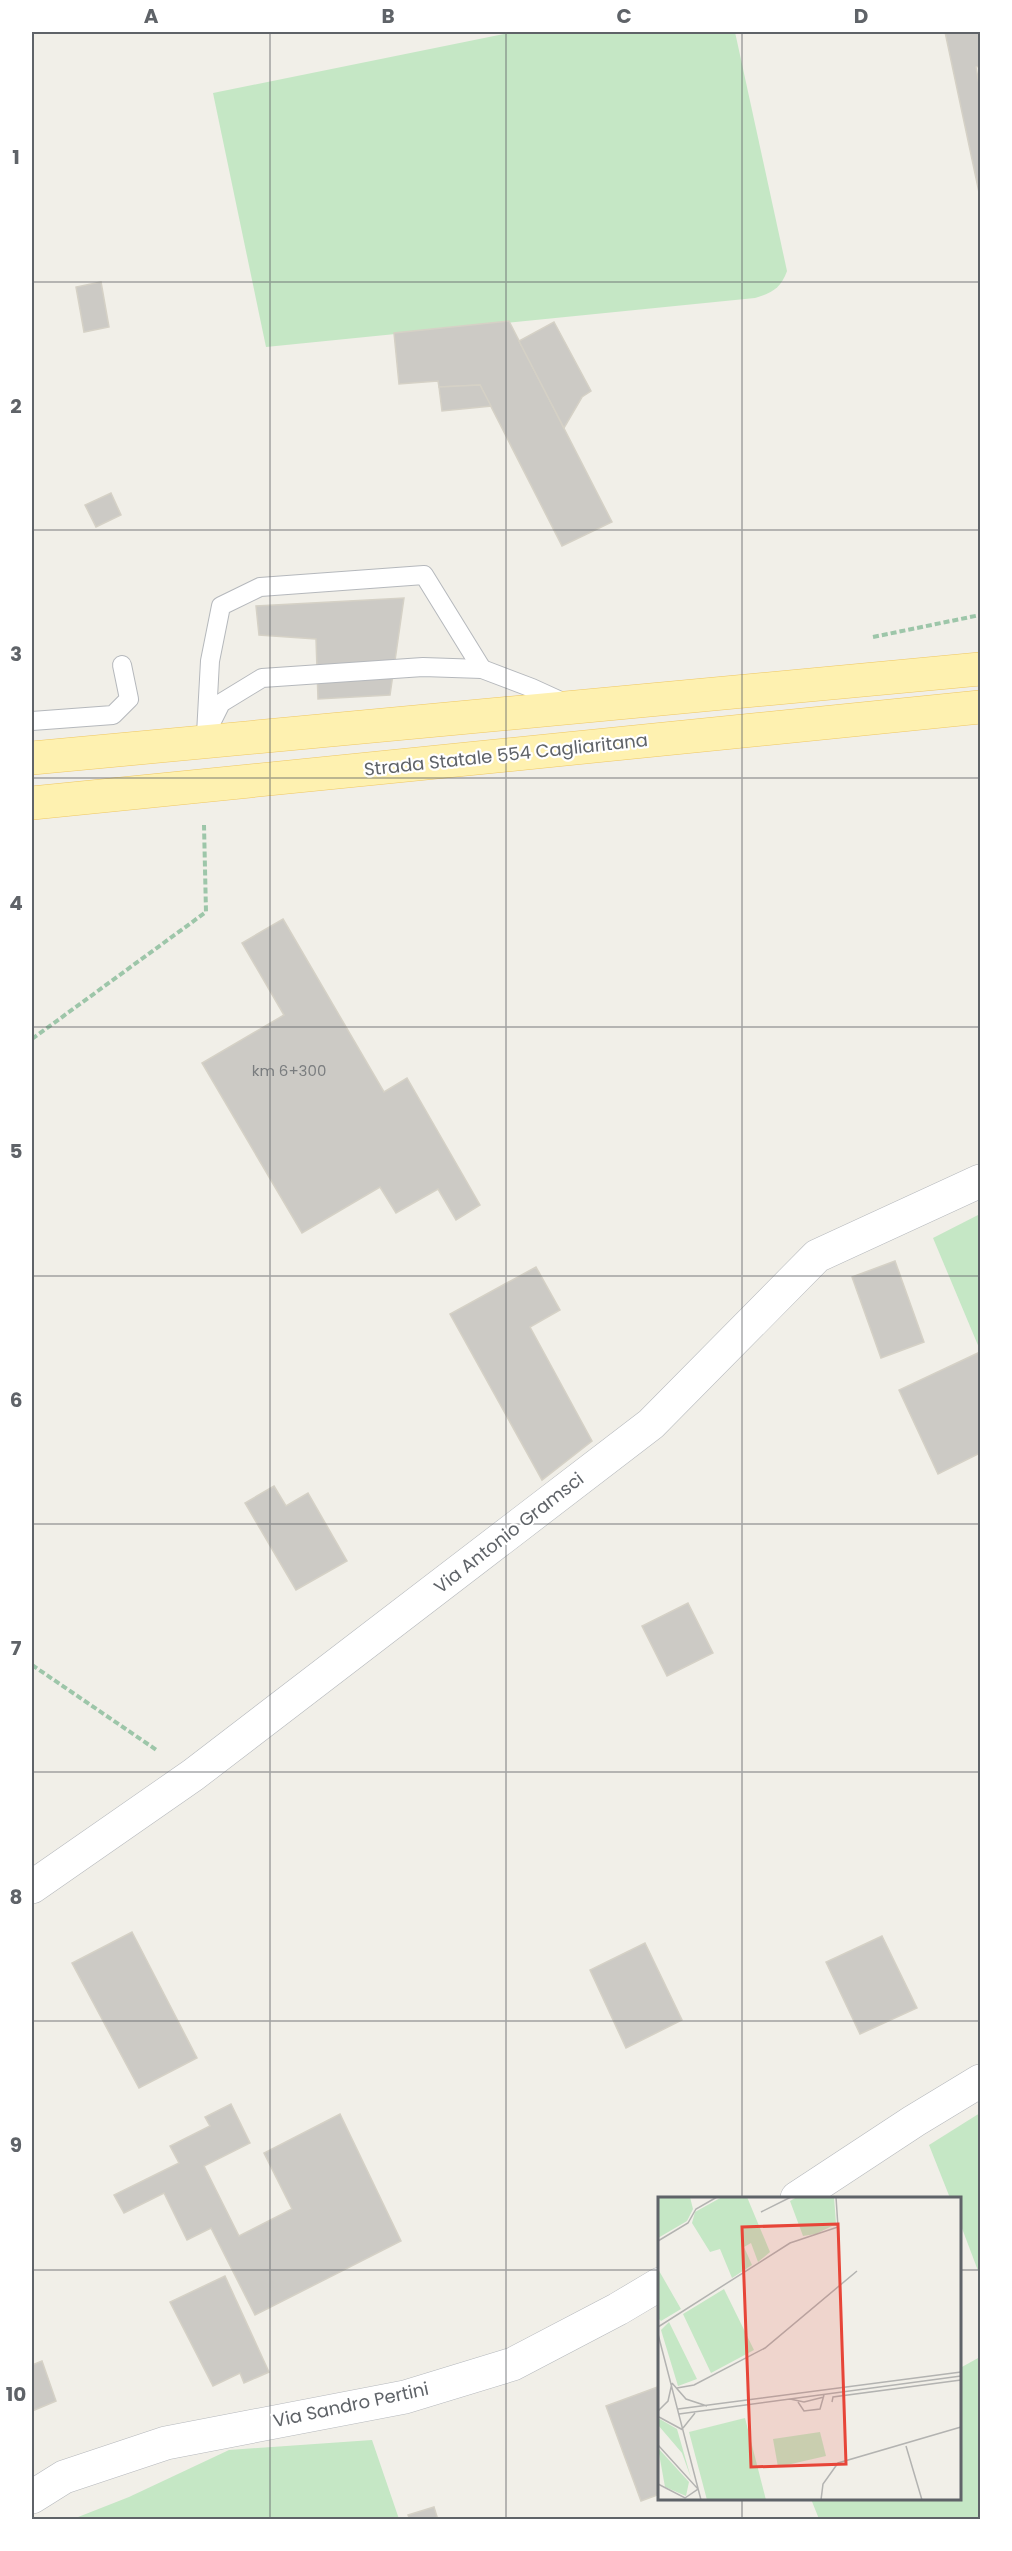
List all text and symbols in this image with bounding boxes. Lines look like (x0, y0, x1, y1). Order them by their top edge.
text: A (144, 2, 159, 30)
text: B (381, 2, 395, 30)
text: C (616, 2, 632, 30)
text: D (854, 2, 868, 30)
text: 1 (12, 143, 20, 171)
text: 2 (10, 392, 22, 420)
text: 3 (10, 640, 22, 668)
street label: Strada Statale 554 Cagliaritana (363, 727, 649, 782)
text: 4 (9, 889, 23, 917)
house number: km 6+300 (252, 1060, 326, 1081)
text: 5 (10, 1137, 23, 1165)
text: 6 (10, 1386, 22, 1414)
street label: Via Antonio Gramsci (429, 1466, 589, 1599)
text: 7 (11, 1634, 22, 1662)
text: 8 (10, 1883, 22, 1911)
text: 9 (10, 2131, 22, 2159)
inset map (658, 2197, 961, 2500)
street label: Via Sandro Pertini (271, 2376, 431, 2433)
text: 10 (6, 2380, 26, 2408)

